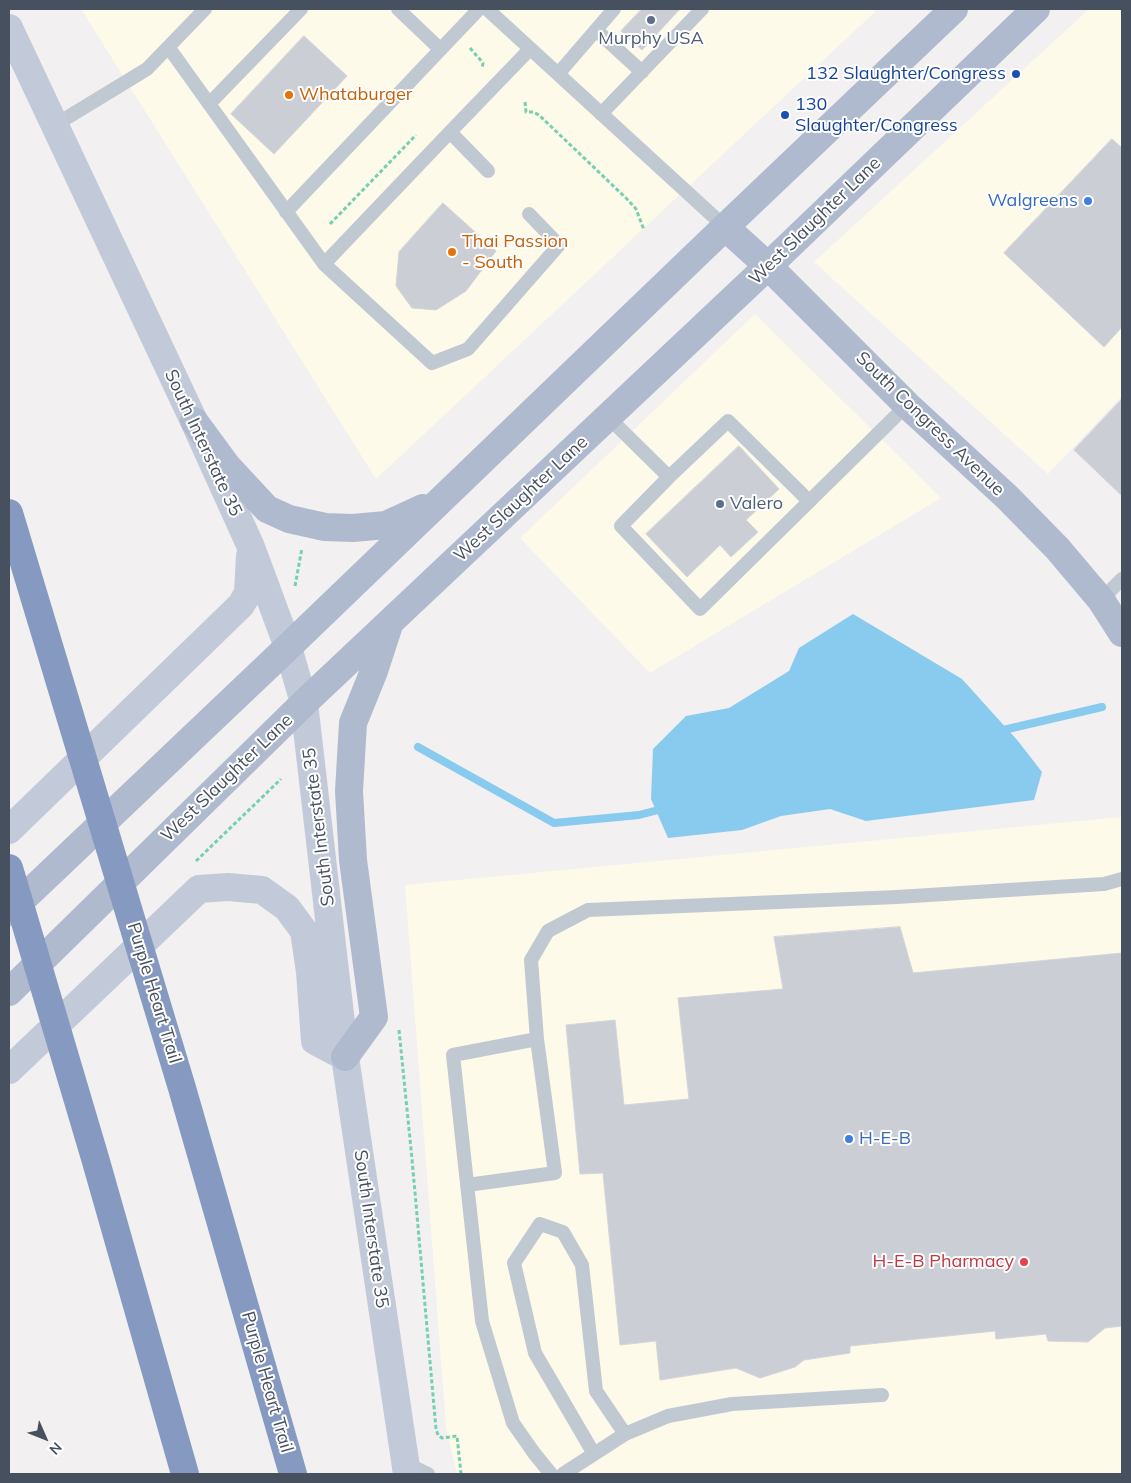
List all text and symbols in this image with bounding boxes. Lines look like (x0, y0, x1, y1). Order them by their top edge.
marker: Murphy USA (645, 14, 657, 26)
place label: Murphy USA (598, 28, 704, 50)
place label: 132 Slaughter/Congress (806, 63, 1006, 85)
marker: 132 Slaughter/Congress (1010, 68, 1022, 80)
place label: Whataburger (299, 84, 412, 106)
marker: Whataburger (283, 89, 295, 101)
place label: 130 Slaughter/Congress (795, 94, 958, 136)
marker: 130 Slaughter/Congress (779, 109, 791, 121)
street label: West Slaughter Lane (745, 152, 885, 290)
place label: Walgreens (988, 190, 1078, 212)
marker: Walgreens (1082, 195, 1094, 207)
place label: Thai Passion - South (462, 231, 568, 274)
marker: Thai Passion - South (446, 246, 458, 258)
street label: South Congress Avenue (851, 347, 1009, 501)
street label: South Interstate 35 (160, 366, 246, 520)
street label: West Slaughter Lane (450, 431, 592, 567)
place label: Valero (730, 493, 783, 515)
marker: Valero (714, 498, 726, 510)
street label: West Slaughter Lane (157, 709, 297, 847)
street label: South Interstate 35 (299, 747, 339, 907)
street label: Purple Heart Trail (122, 920, 186, 1066)
place label: H-E-B (859, 1128, 911, 1150)
marker: H-E-B (843, 1133, 855, 1145)
street label: South Interstate 35 (349, 1149, 393, 1309)
place label: H-E-B Pharmacy (873, 1251, 1014, 1273)
marker: H-E-B Pharmacy (1018, 1256, 1030, 1268)
street label: Purple Heart Trail (237, 1309, 297, 1455)
north arrow (20, 1413, 70, 1463)
text: N (46, 1438, 66, 1458)

